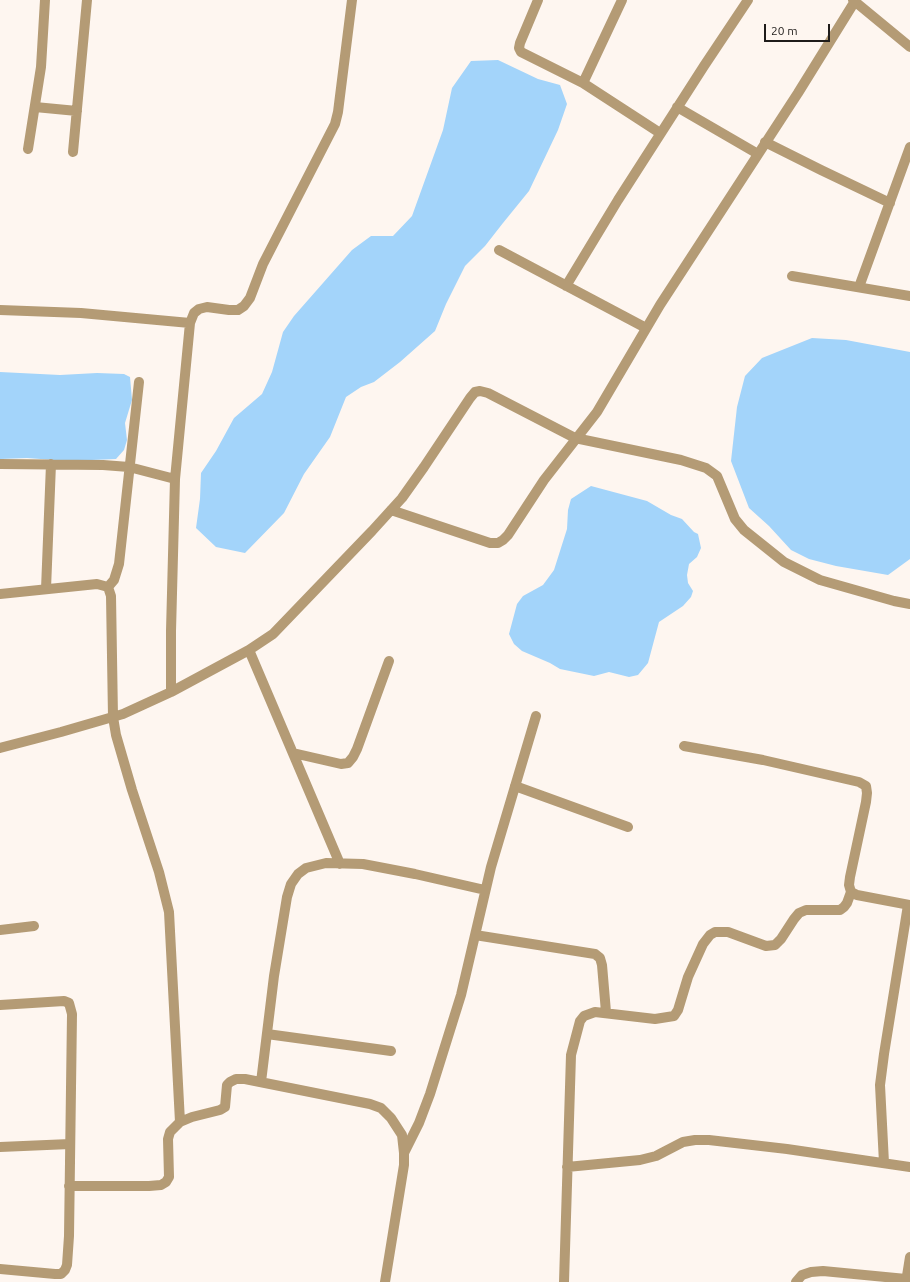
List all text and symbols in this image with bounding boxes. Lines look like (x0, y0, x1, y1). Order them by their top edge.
scale bar (766, 16, 832, 42)
text: 20 m (771, 24, 798, 37)

